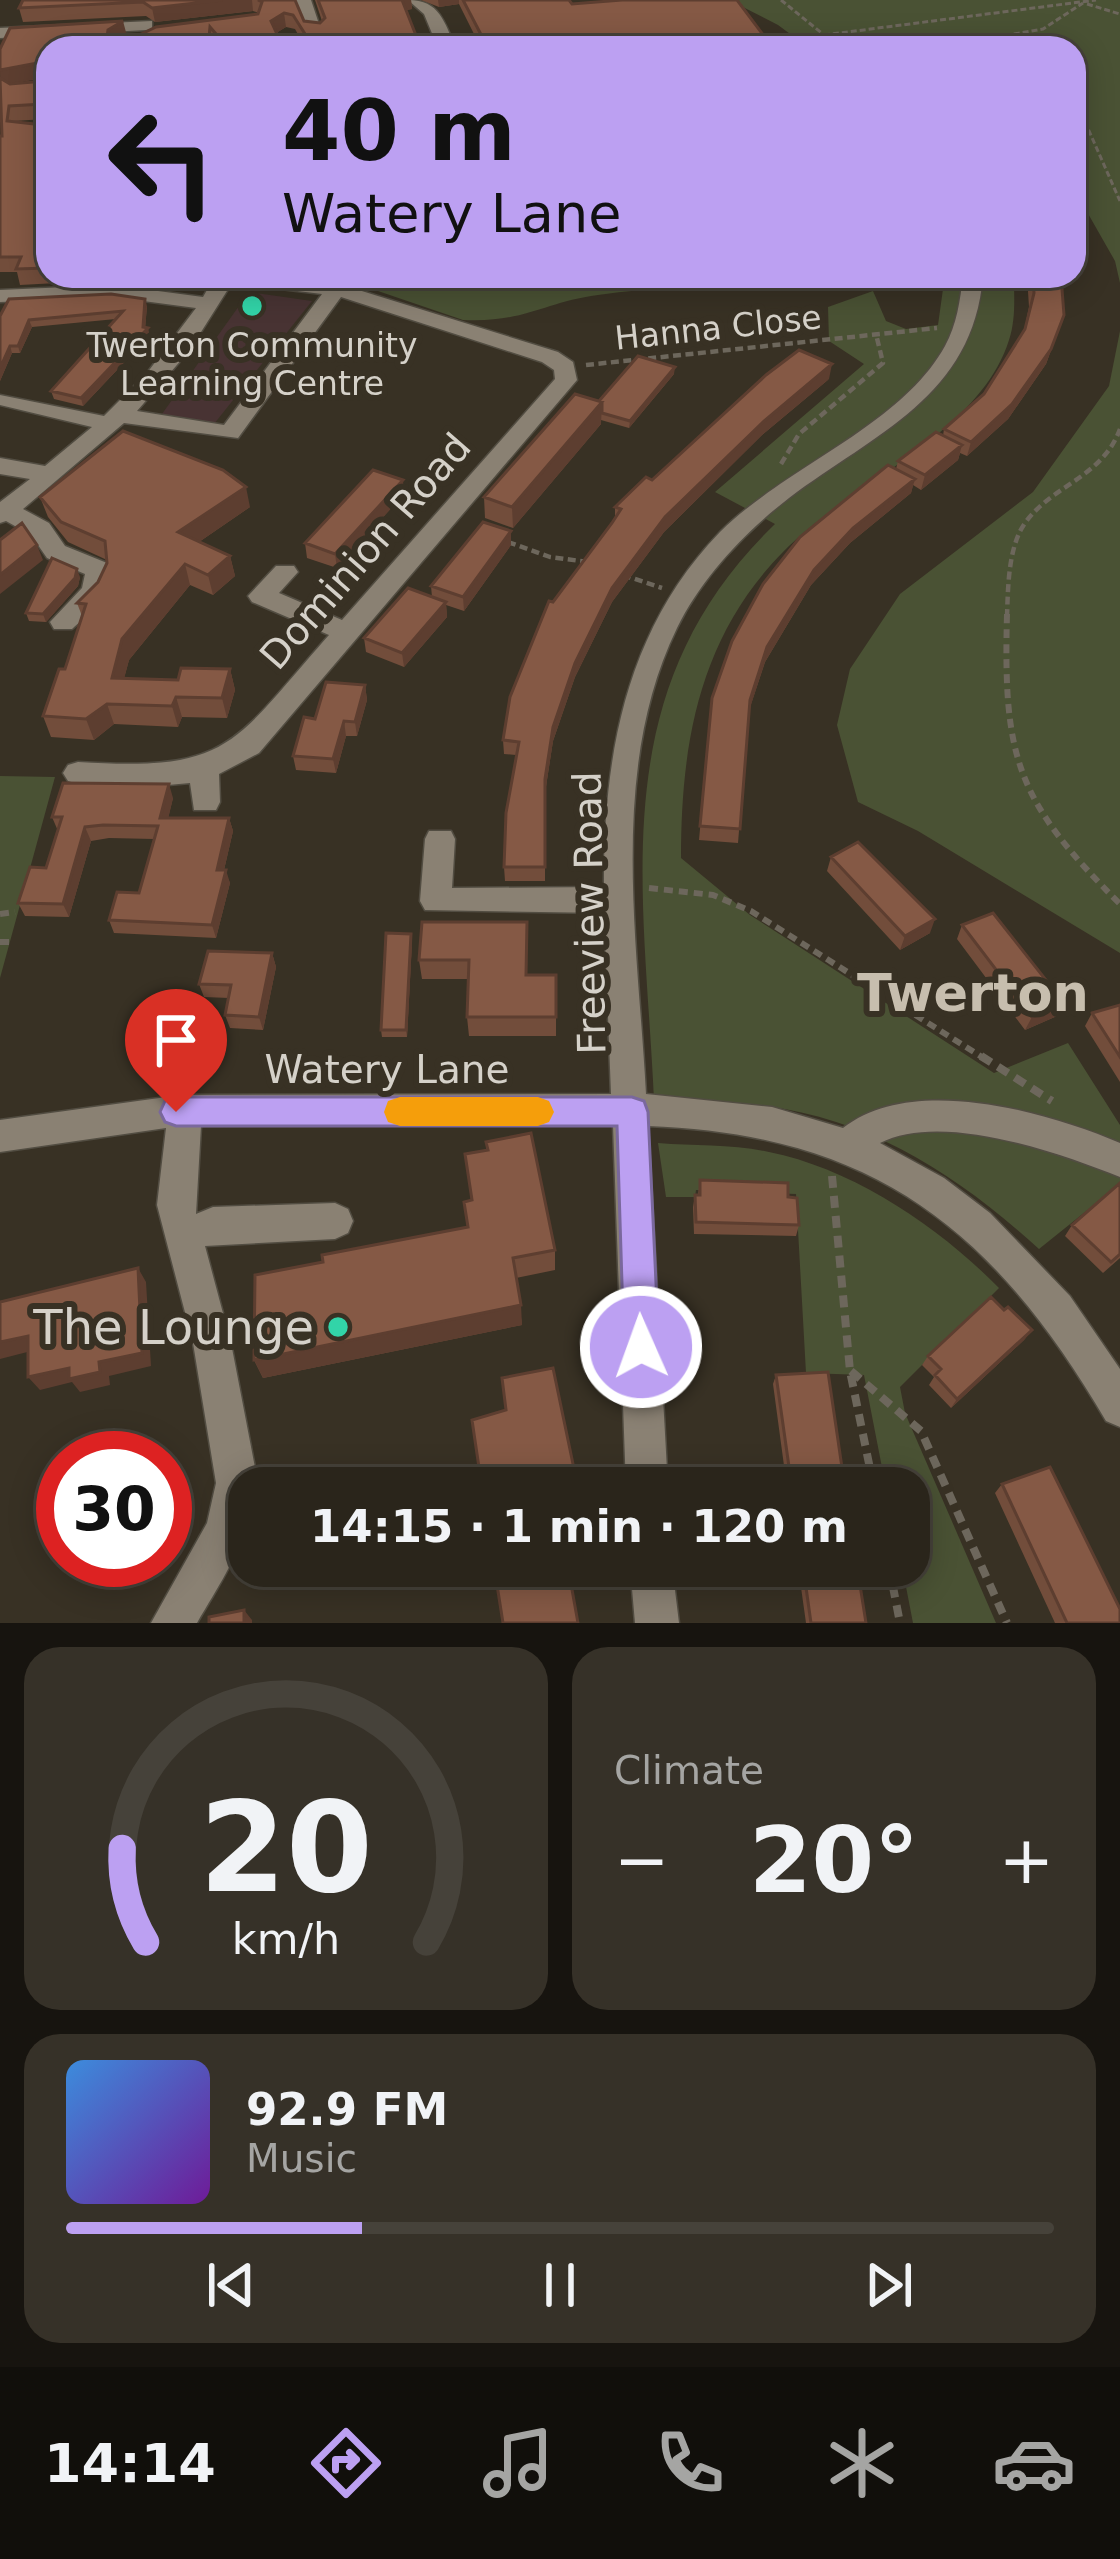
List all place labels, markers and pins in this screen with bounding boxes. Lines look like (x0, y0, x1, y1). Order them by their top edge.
marker: Twerton Community Learning Centre (239, 293, 265, 319)
place label: Twerton Community Learning Centre (85, 326, 418, 403)
pin (125, 989, 227, 1112)
place label: The Lounge (32, 1299, 314, 1355)
marker: The Lounge (325, 1314, 351, 1340)

